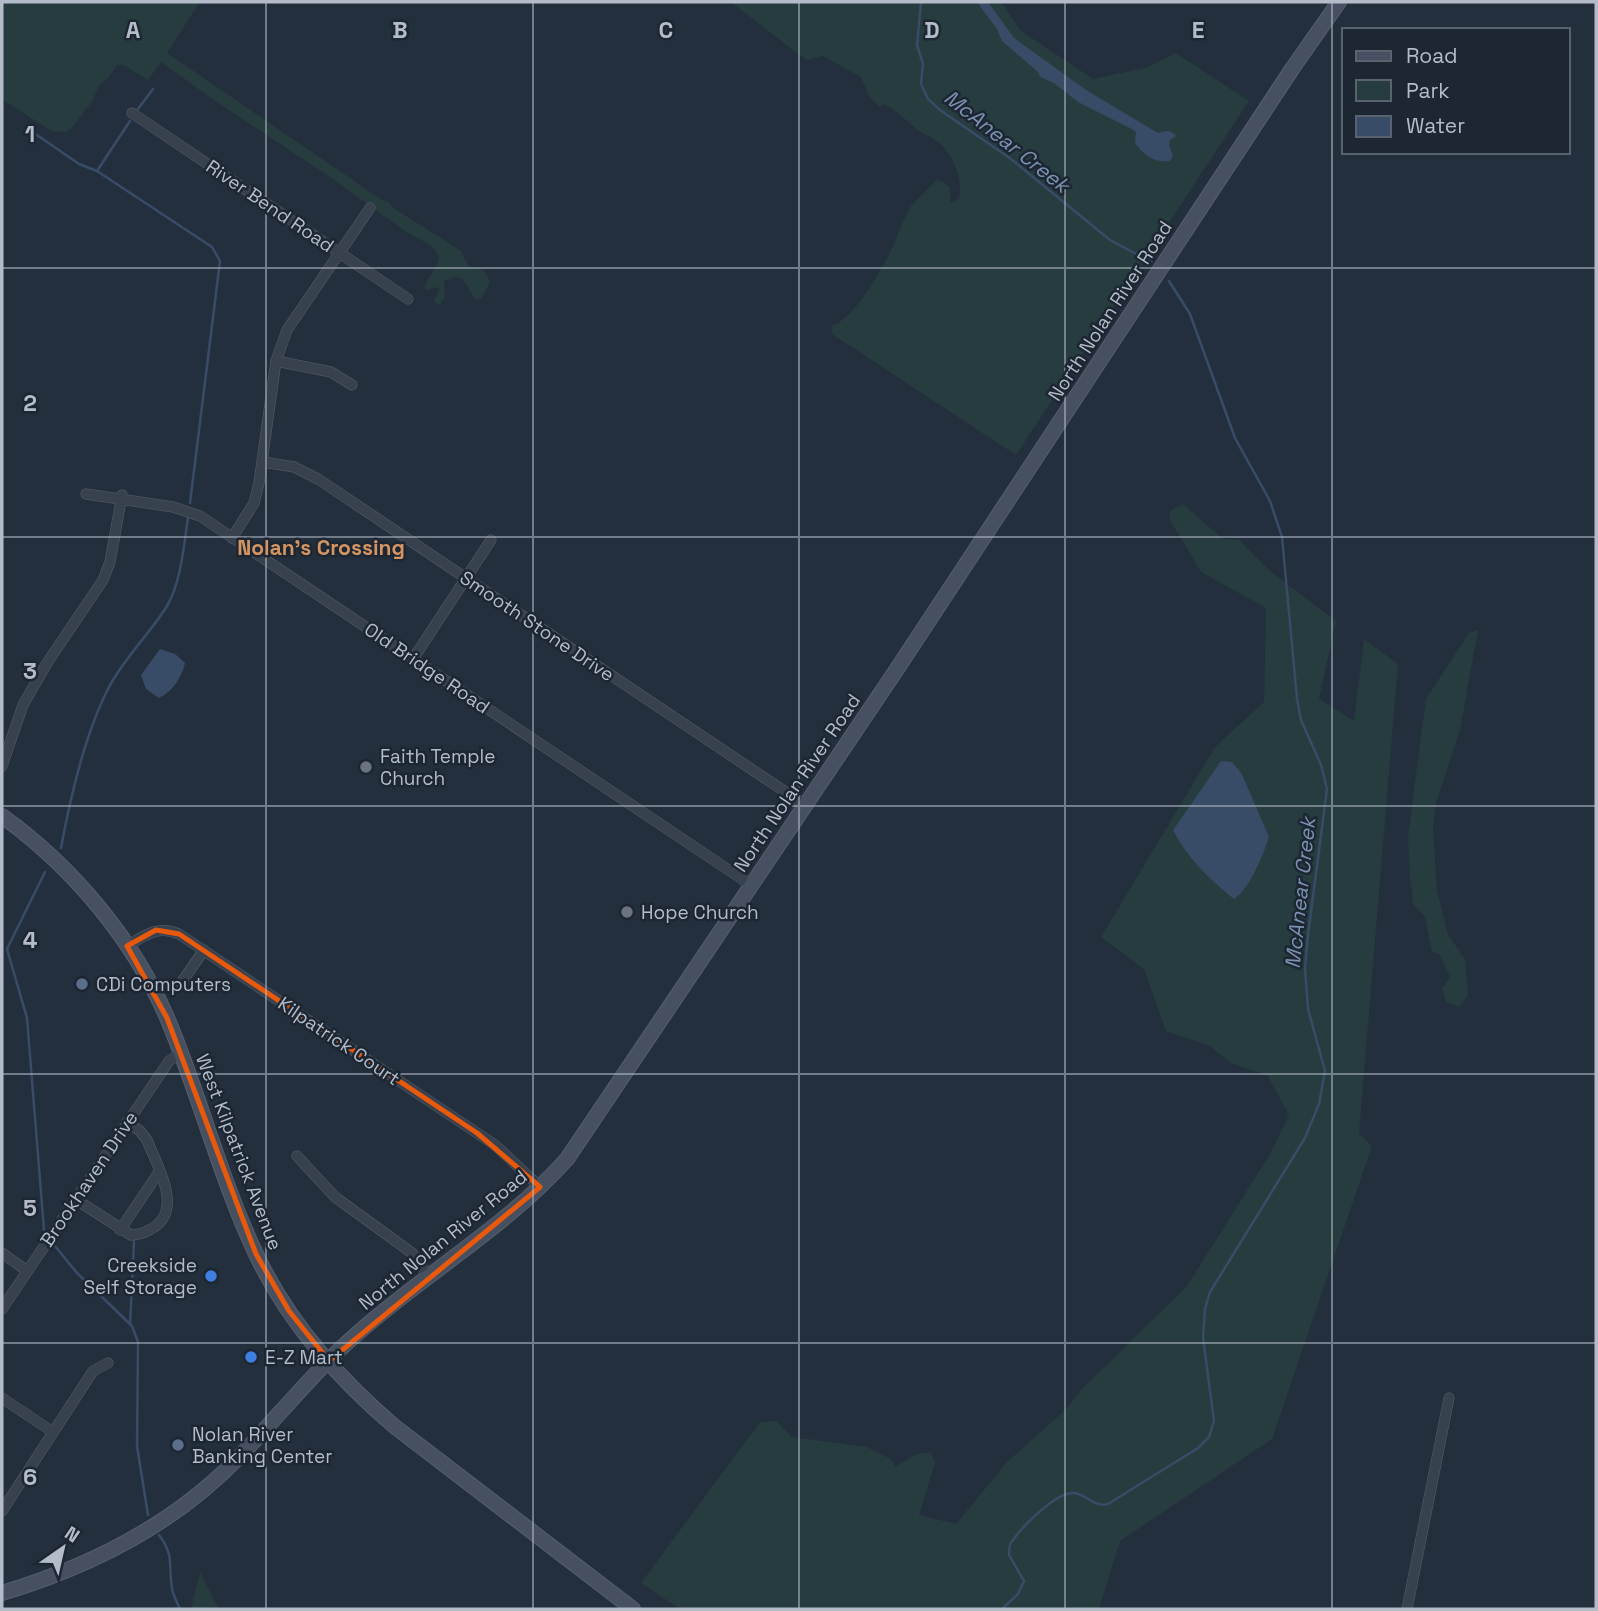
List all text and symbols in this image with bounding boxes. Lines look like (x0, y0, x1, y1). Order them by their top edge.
text: A (126, 15, 141, 45)
text: B (392, 15, 408, 45)
text: C (659, 15, 673, 45)
text: D (924, 15, 940, 45)
text: E (1192, 15, 1204, 45)
legend (1342, 28, 1570, 154)
text: Road (1406, 42, 1458, 69)
text: Park (1406, 77, 1450, 104)
water label: McAnear Creek (939, 84, 1077, 200)
text: Water (1406, 112, 1465, 139)
text: 1 (25, 119, 35, 149)
street label: River Bend Road (201, 154, 339, 258)
street label: North Nolan River Road (1042, 216, 1178, 406)
text: 2 (23, 388, 37, 418)
district label: Nolan's Crossing (237, 534, 405, 561)
street label: Smooth Stone Drive (455, 565, 619, 687)
street label: Old Bridge Road (359, 617, 495, 719)
text: 3 (23, 656, 37, 686)
street label: North Nolan River Road (728, 689, 866, 877)
place label: Faith Temple Church (380, 744, 495, 791)
marker: Faith Temple Church (358, 759, 374, 775)
water label: McAnear Creek (1279, 813, 1322, 970)
place label: Hope Church (641, 900, 759, 925)
marker: Hope Church (619, 904, 635, 920)
text: 4 (23, 925, 38, 955)
place label: CDi Computers (96, 972, 231, 997)
marker: CDi Computers (74, 976, 90, 992)
street label: Kilpatrick Court (273, 991, 405, 1091)
street label: West Kilpatrick Avenue (190, 1050, 288, 1254)
street label: Brookhaven Drive (34, 1106, 144, 1252)
street label: North Nolan River Road (354, 1164, 532, 1316)
text: 5 (23, 1193, 37, 1223)
place label: Creekside Self Storage (83, 1253, 197, 1300)
marker: Creekside Self Storage (203, 1268, 219, 1284)
place label: E-Z Mart (265, 1345, 343, 1370)
marker: E-Z Mart (243, 1349, 259, 1365)
place label: Nolan River Banking Center (192, 1422, 332, 1469)
marker: Nolan River Banking Center (170, 1437, 186, 1453)
text: 6 (23, 1462, 37, 1492)
north arrow (28, 1513, 98, 1583)
text: N (60, 1520, 84, 1548)

